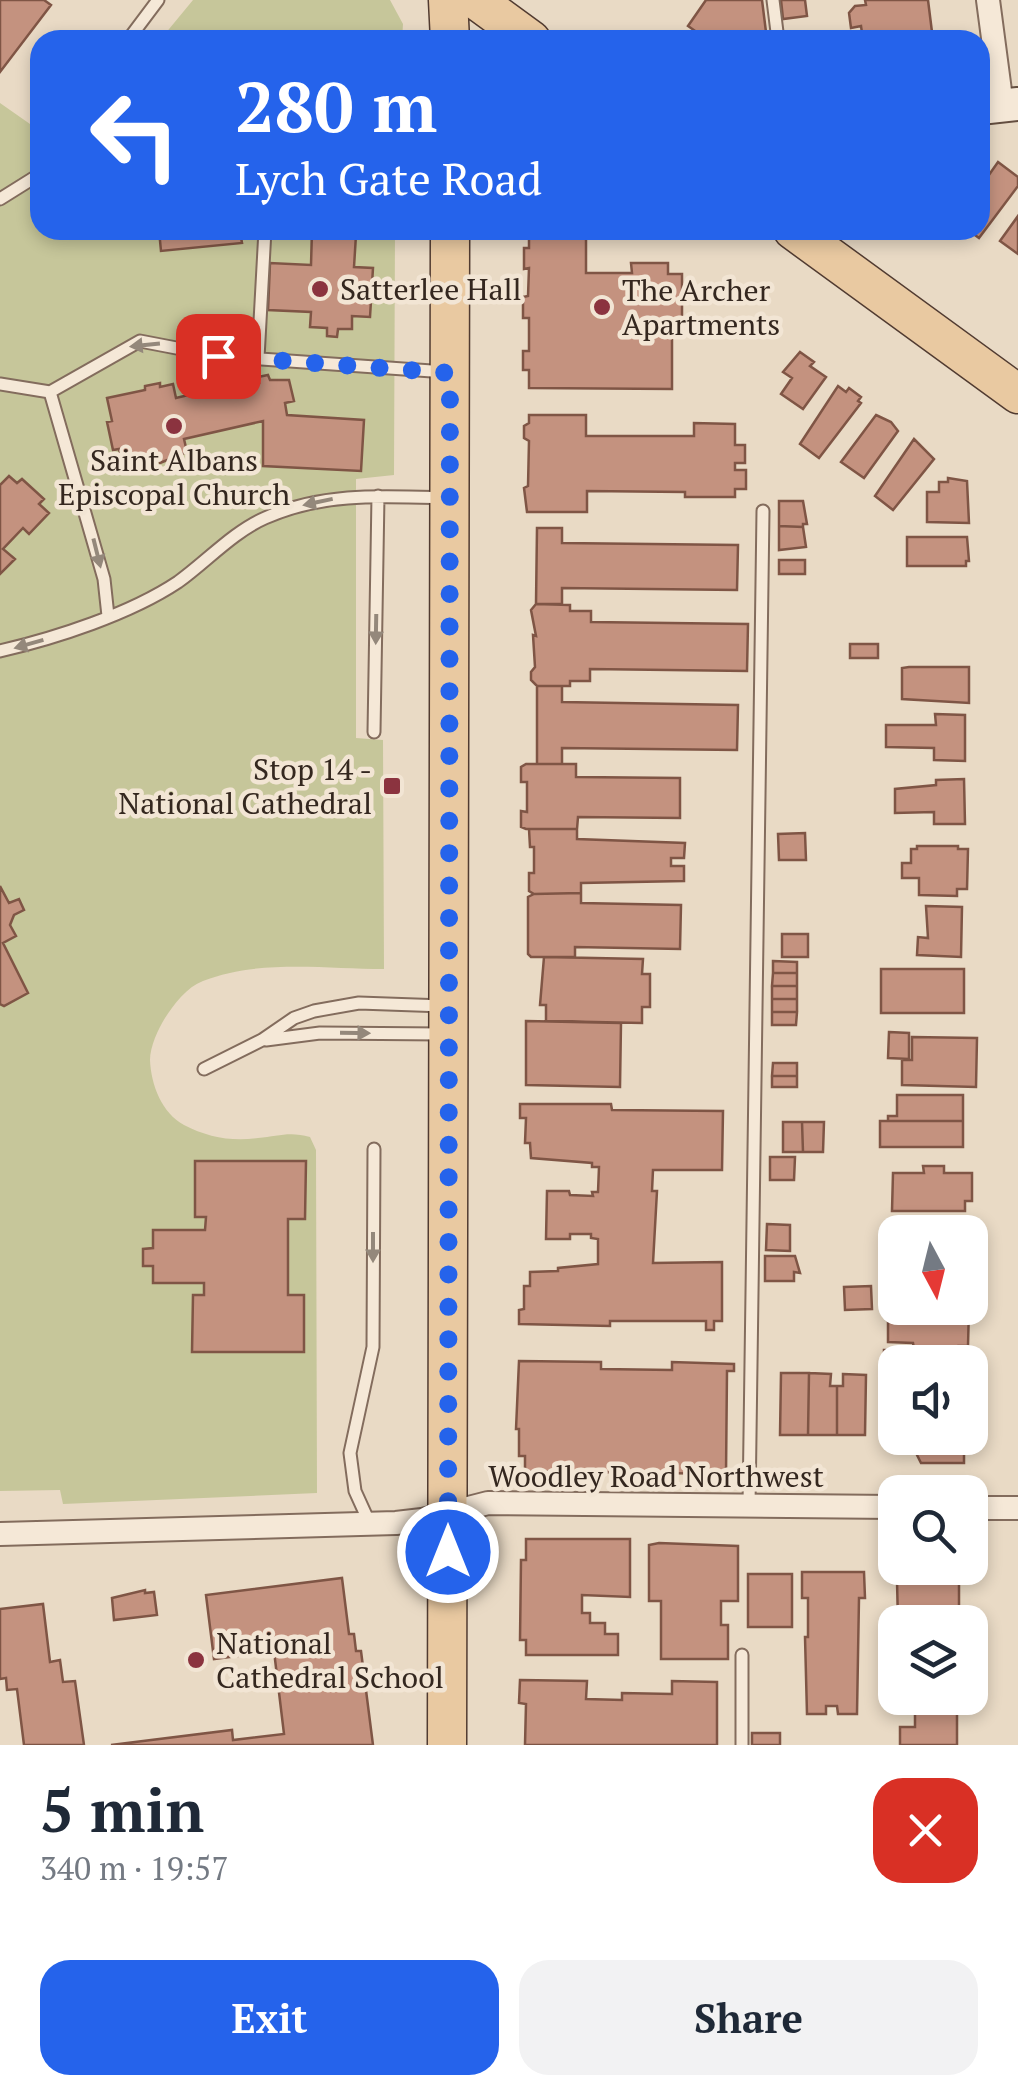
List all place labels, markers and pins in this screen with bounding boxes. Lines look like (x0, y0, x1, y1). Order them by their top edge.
place label: Satterlee Hall (340, 269, 522, 309)
place label: The Archer Apartments (622, 270, 780, 344)
marker: Satterlee Hall (309, 278, 331, 300)
marker: The Archer Apartments (591, 296, 613, 318)
pin (176, 314, 261, 399)
marker: Saint Albans Episcopal Church (163, 415, 185, 437)
place label: Saint Albans Episcopal Church (58, 440, 290, 514)
place label: Stop 14 - National Cathedral (118, 749, 372, 823)
marker: Stop 14 - National Cathedral (381, 775, 403, 797)
place label: National Cathedral School (216, 1623, 444, 1697)
marker: National Cathedral School (185, 1649, 207, 1671)

